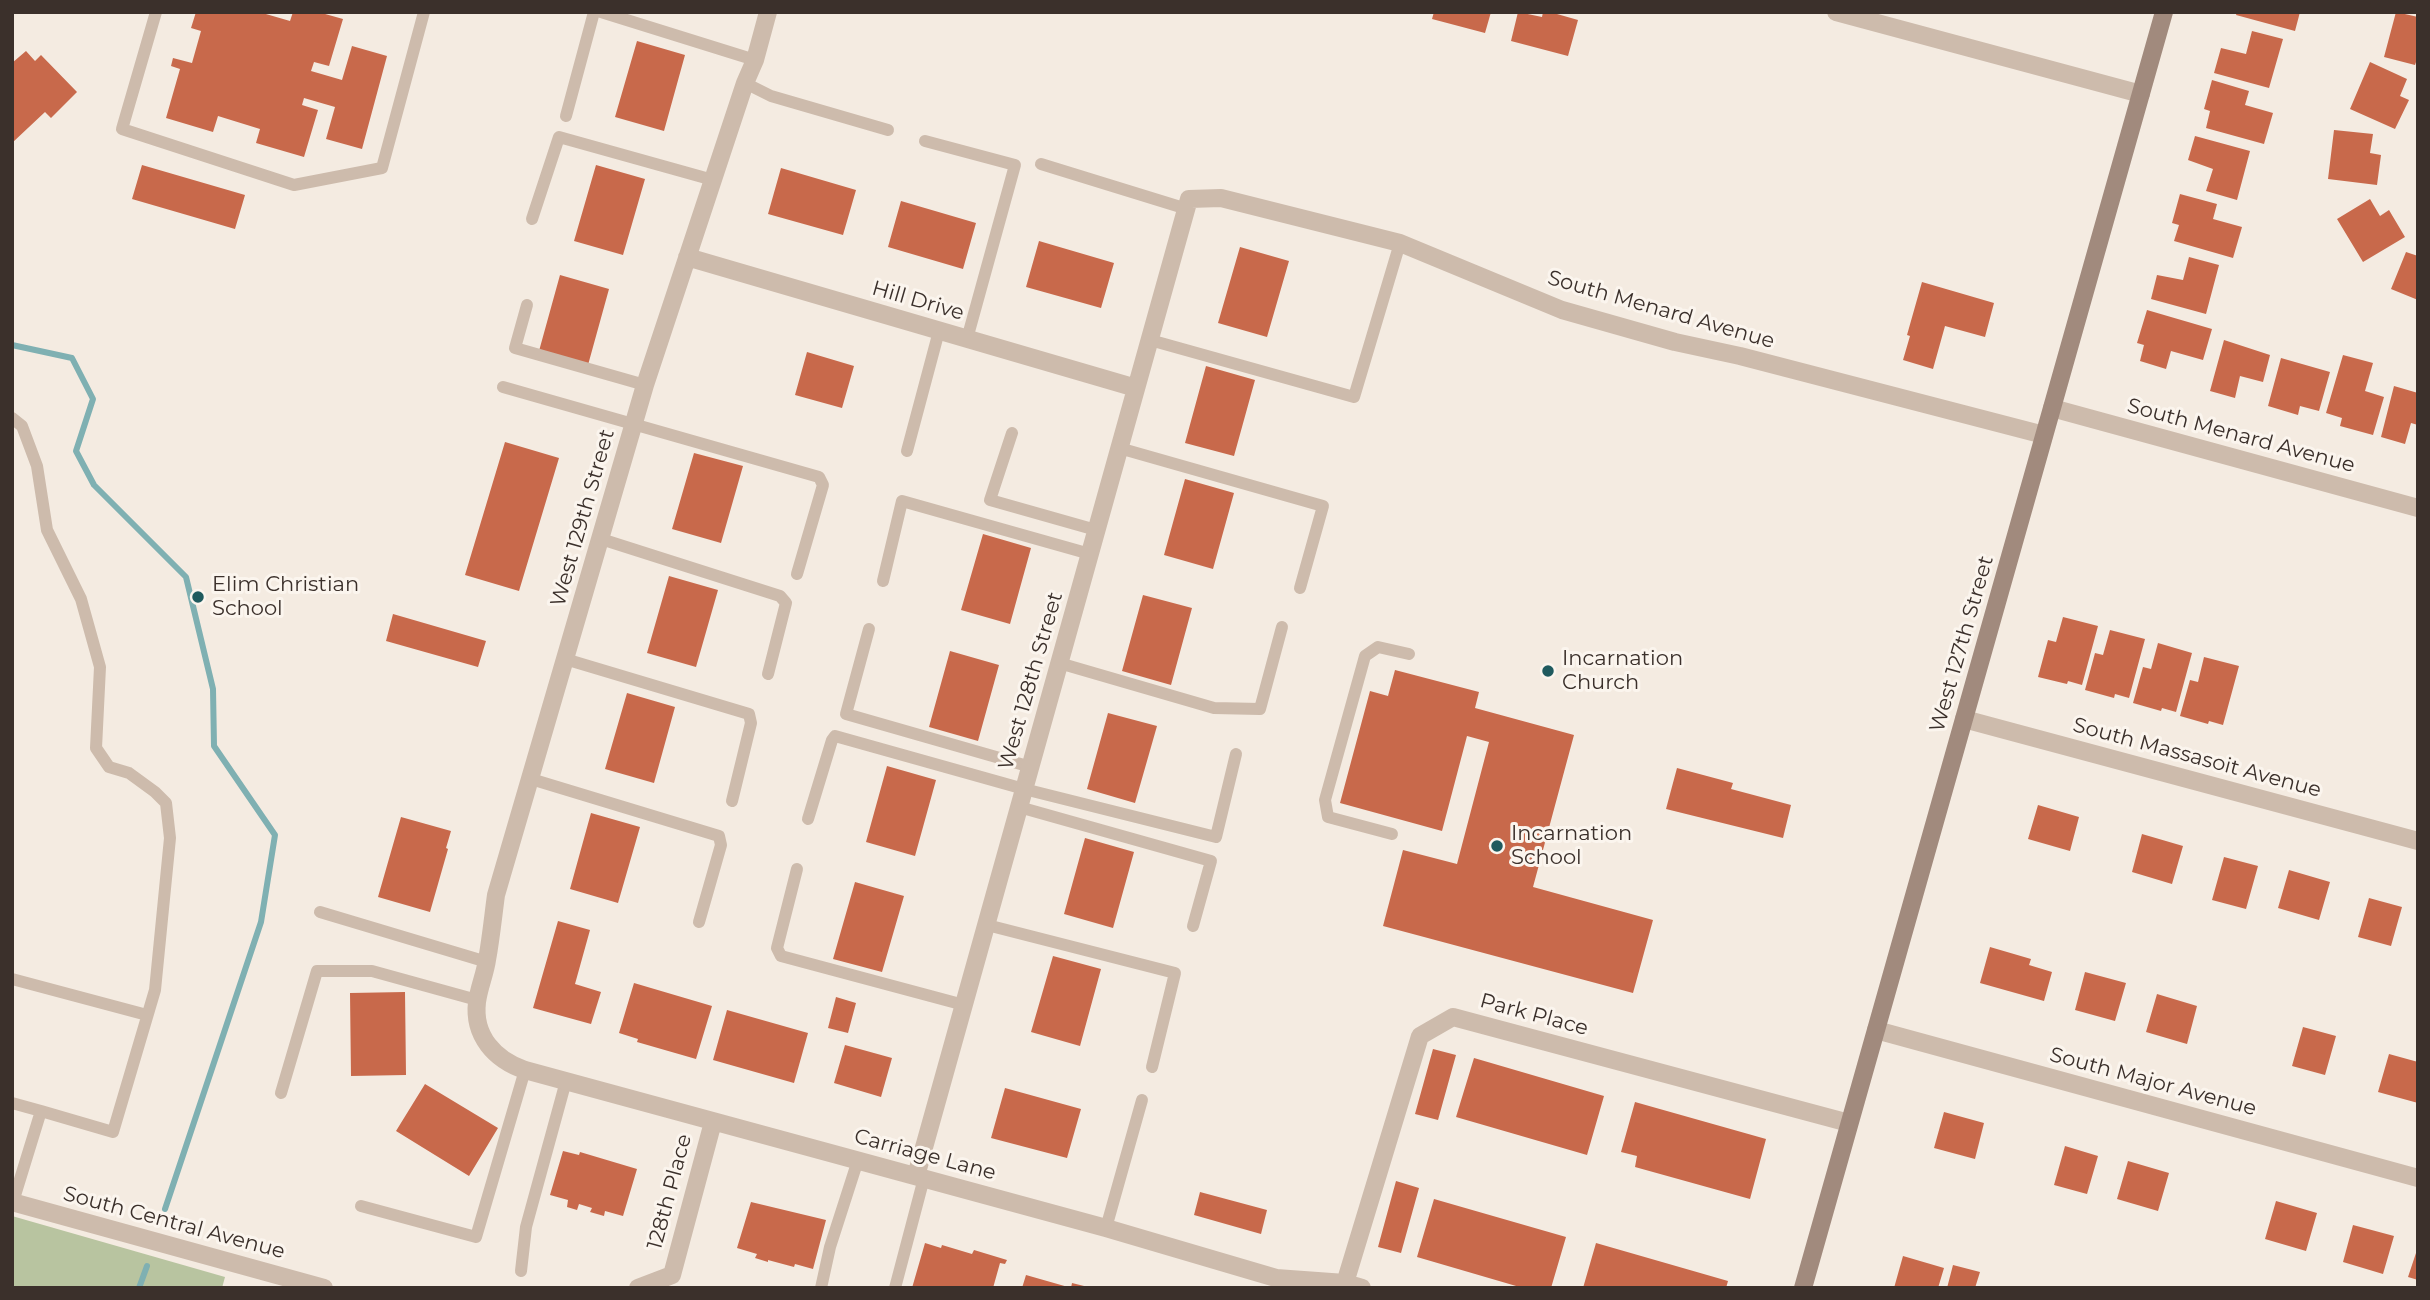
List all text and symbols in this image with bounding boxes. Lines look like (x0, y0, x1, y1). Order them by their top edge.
street label: South Menard Avenue (1545, 266, 1777, 354)
street label: Hill Drive (869, 276, 967, 326)
street label: South Menard Avenue (2124, 393, 2358, 479)
street label: West 129th Street (546, 426, 620, 610)
street label: West 127th Street (1925, 553, 1999, 735)
place label: Elim Christian School (212, 572, 359, 622)
marker: Elim Christian School (190, 589, 206, 605)
street label: West 128th Street (994, 589, 1068, 773)
place label: Incarnation Church (1562, 646, 1683, 696)
marker: Incarnation Church (1540, 663, 1556, 679)
street label: South Massasoit Avenue (2070, 713, 2324, 803)
place label: Incarnation School (1511, 821, 1632, 871)
marker: Incarnation School (1489, 838, 1505, 854)
street label: Park Place (1477, 988, 1591, 1042)
street label: South Major Avenue (2047, 1042, 2259, 1122)
street label: Carriage Lane (851, 1124, 999, 1186)
street label: 128th Place (642, 1131, 698, 1253)
street label: South Central Avenue (60, 1181, 288, 1265)

